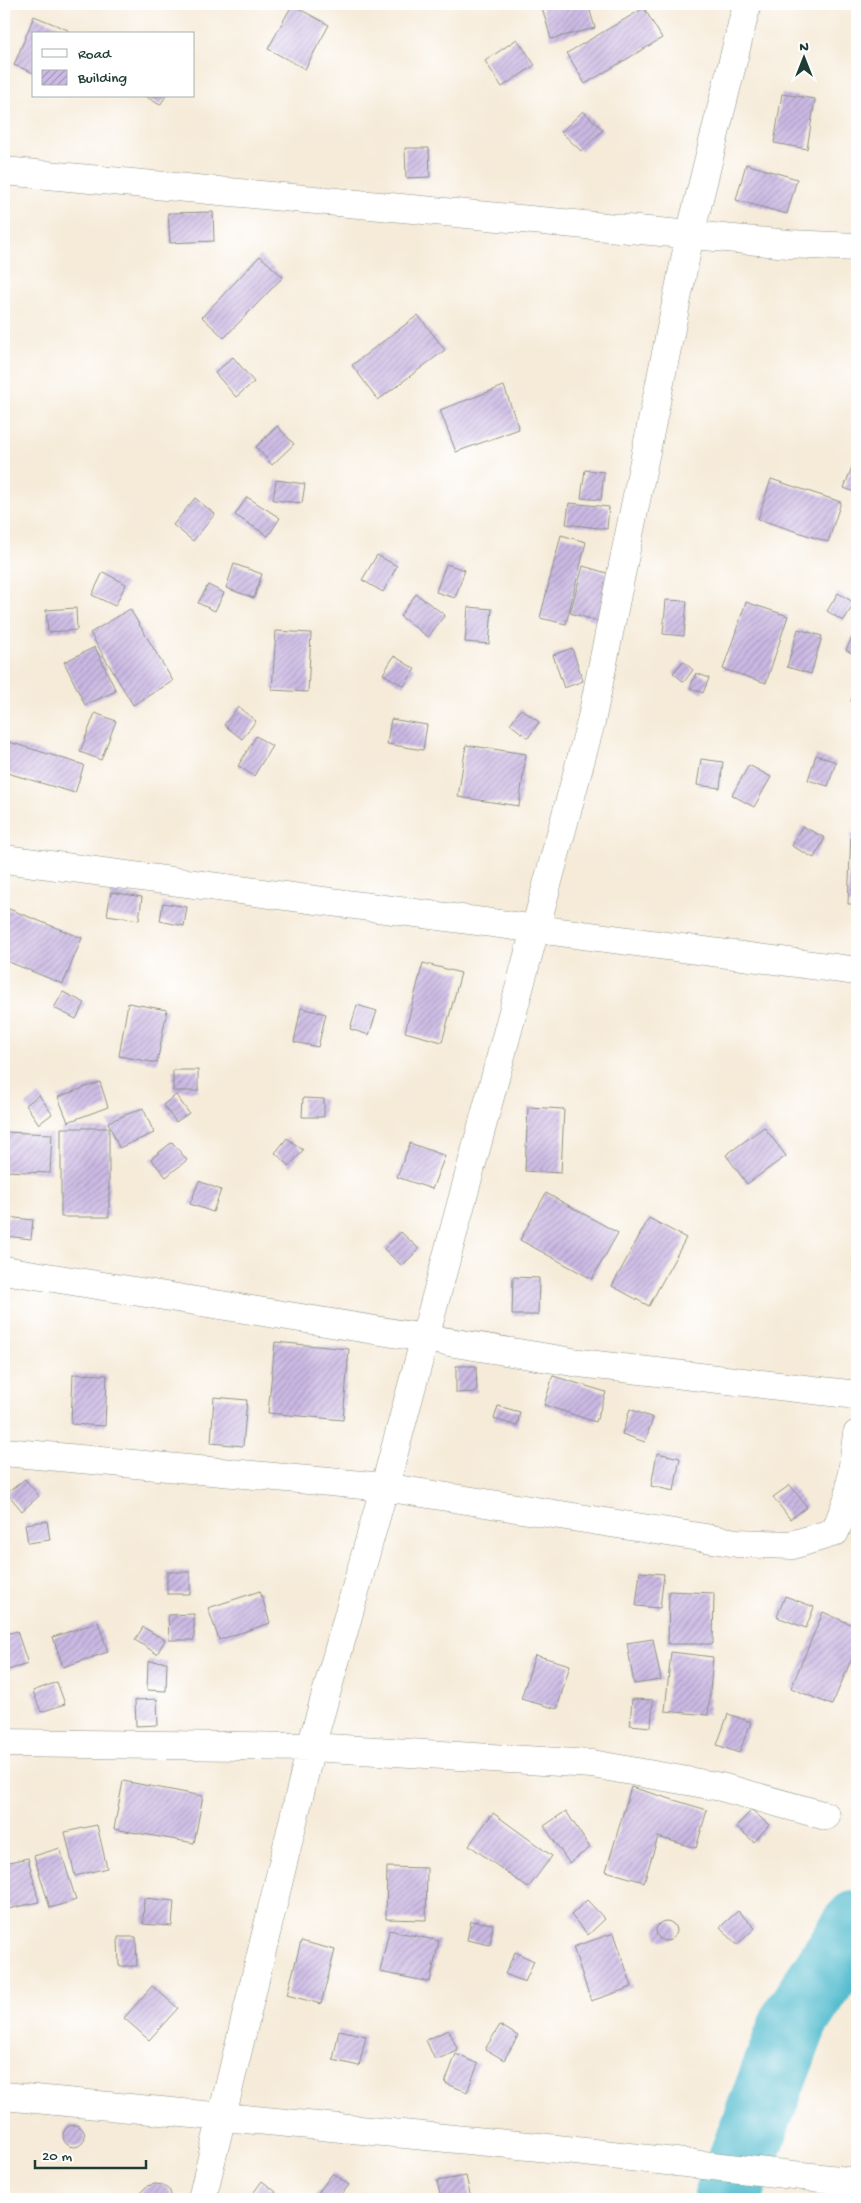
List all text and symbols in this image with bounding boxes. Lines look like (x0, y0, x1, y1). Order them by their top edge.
legend (32, 32, 195, 98)
north arrow (778, 32, 828, 82)
text: N (799, 39, 809, 56)
text: Road (78, 46, 112, 64)
text: Building (77, 70, 127, 88)
scale bar (35, 2138, 146, 2170)
text: 20 m (42, 2148, 72, 2166)

